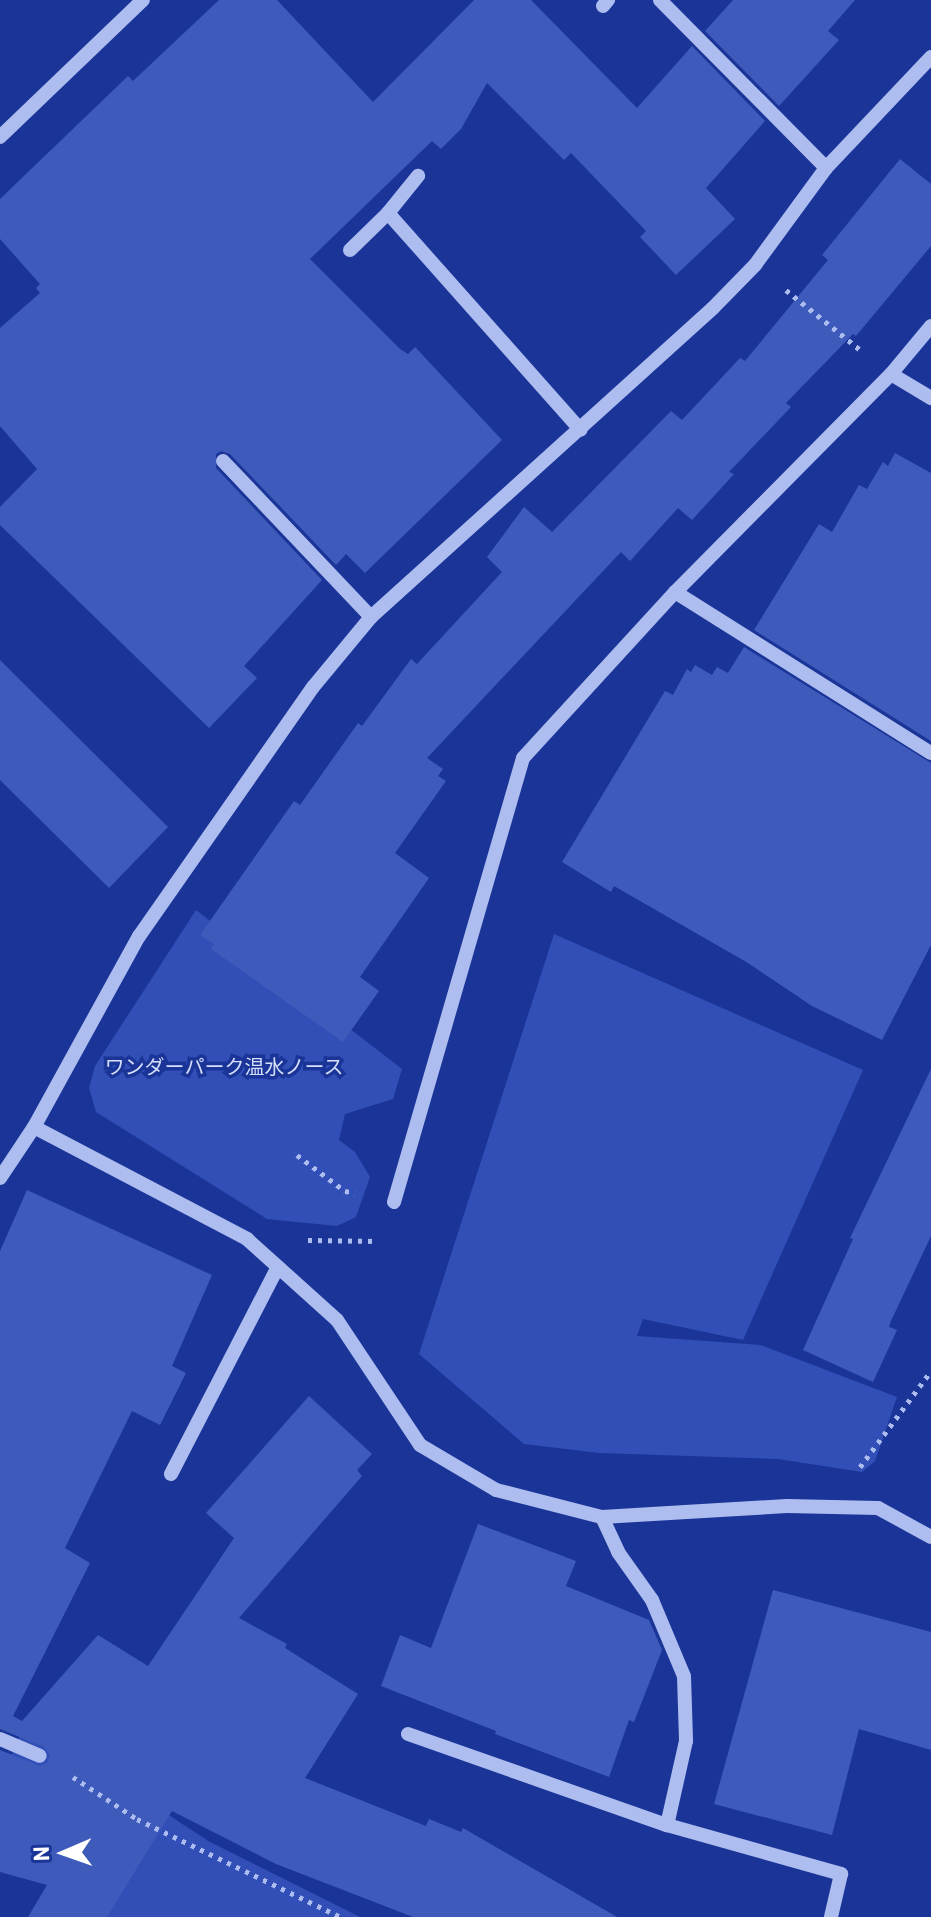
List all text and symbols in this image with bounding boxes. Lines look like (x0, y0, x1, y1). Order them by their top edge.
park label: ワンダーパーク温水ノース (104, 1054, 344, 1078)
north arrow (24, 1813, 104, 1893)
text: N (27, 1846, 53, 1862)

